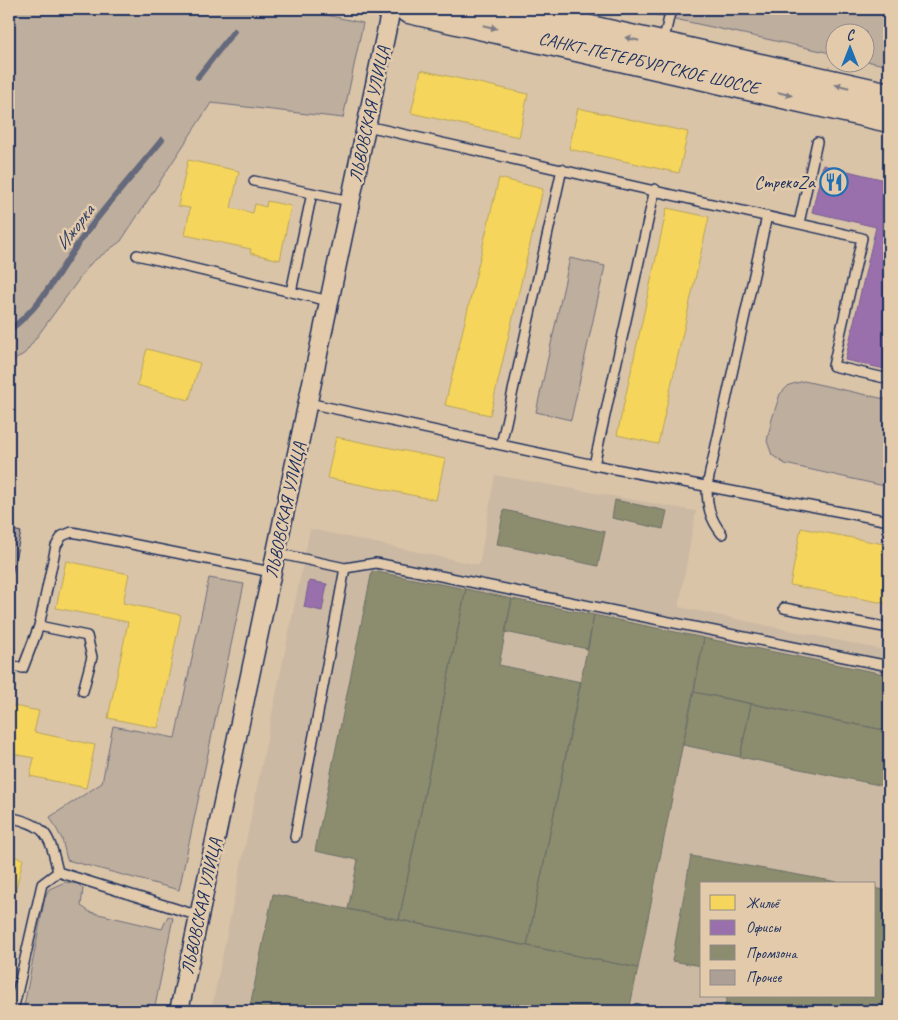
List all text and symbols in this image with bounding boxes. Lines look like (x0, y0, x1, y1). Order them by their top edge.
north arrow (826, 22, 876, 72)
one-way arrow (483, 23, 498, 31)
street label: САНКТ-ПЕТЕРБУРГСКОЕ ШОССЕ (537, 27, 763, 100)
text: С (847, 27, 856, 44)
one-way arrow (624, 35, 639, 43)
street label: ЛЬВОВСКАЯ УЛИЦА (344, 43, 394, 184)
one-way arrow (833, 82, 849, 90)
one-way arrow (778, 90, 793, 98)
restaurant icon: СтрекоZа (819, 167, 849, 197)
place label: СтрекоZа (754, 171, 816, 193)
water label: Ижорка (50, 198, 101, 255)
street label: ЛЬВОВСКАЯ УЛИЦА (260, 439, 310, 580)
street label: ЛЬВОВСКАЯ УЛИЦА (176, 835, 226, 976)
legend (700, 882, 876, 998)
text: Жильё (746, 894, 781, 913)
text: Офисы (746, 918, 781, 937)
text: Промзона (746, 944, 798, 963)
text: Прочее (746, 968, 782, 987)

